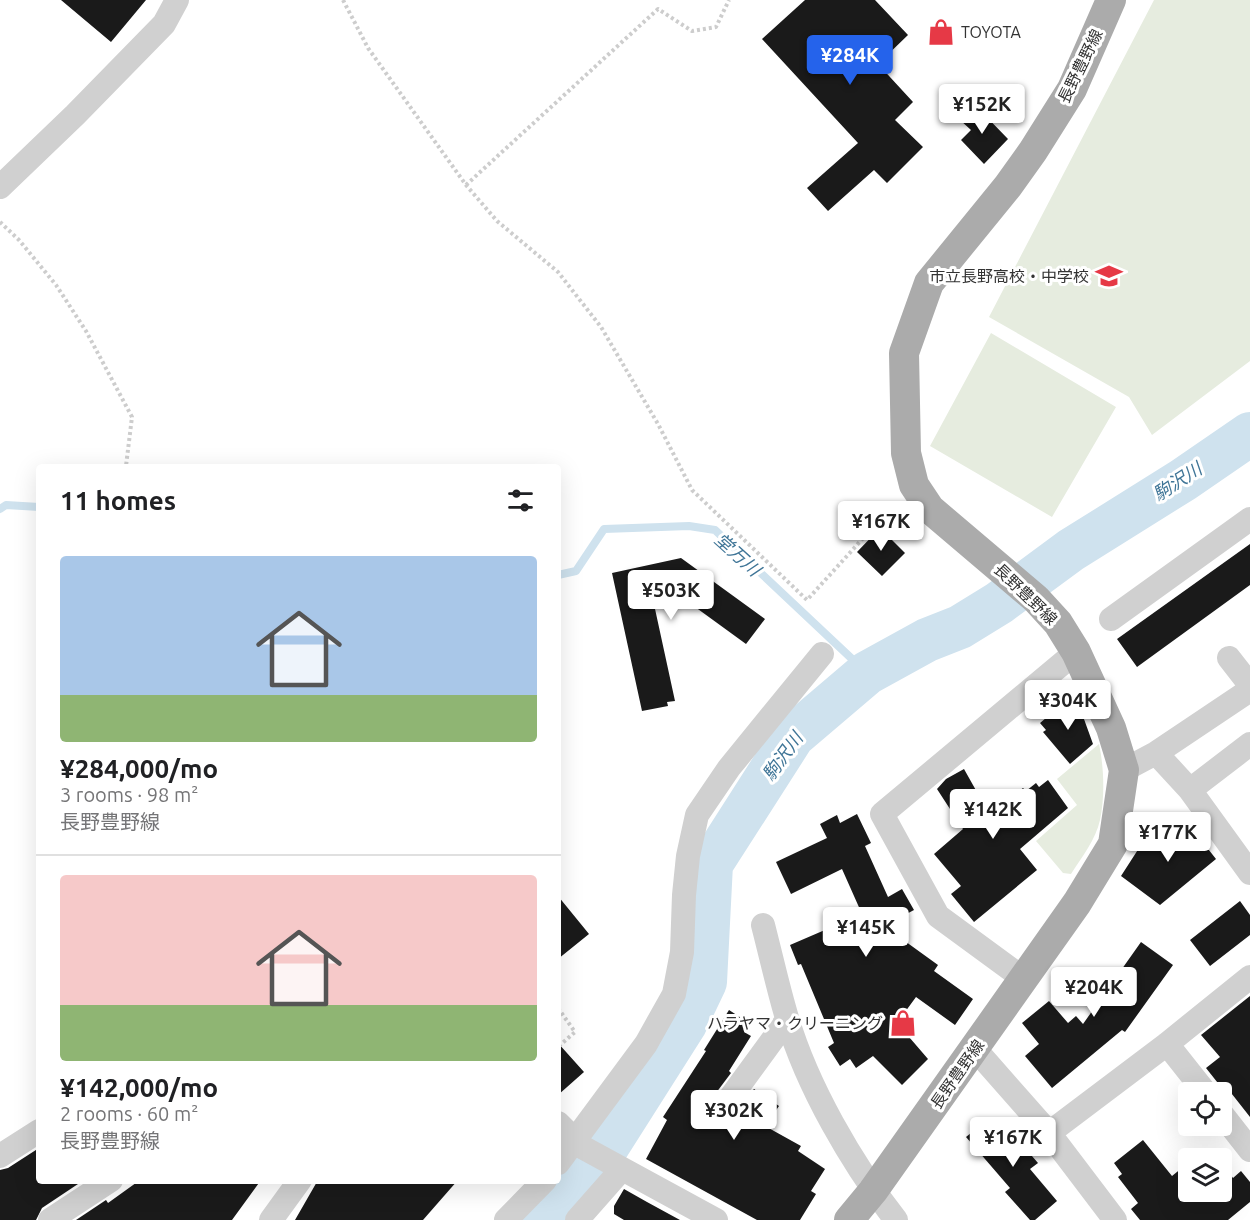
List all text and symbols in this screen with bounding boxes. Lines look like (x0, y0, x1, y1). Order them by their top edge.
shop icon: TOYOTA (926, 17, 956, 47)
place label: TOYOTA (961, 23, 1021, 41)
street label: 長野豊野線 (1054, 26, 1106, 106)
pin: ¥284K (808, 35, 892, 86)
text: ¥284K (821, 43, 879, 66)
pin: ¥152K (940, 84, 1024, 135)
text: ¥152K (953, 92, 1011, 115)
school or university icon: 市立長野高校・中学校 (1094, 261, 1124, 291)
place label: 市立長野高校・中学校 (929, 267, 1089, 285)
water label: 駒沢川 (1149, 457, 1207, 504)
icon: filters (504, 484, 537, 517)
text: 11 homes (60, 486, 176, 515)
pin: ¥167K (839, 501, 923, 552)
text: ¥167K (852, 509, 910, 532)
water label: 堂万川 (711, 529, 766, 581)
street label: 長野豊野線 (991, 560, 1061, 628)
pin: ¥503K (629, 570, 713, 621)
text: ¥503K (642, 578, 700, 601)
icon: home (245, 595, 353, 703)
pin: ¥304K (1026, 680, 1110, 731)
text: ¥304K (1039, 688, 1097, 711)
water label: 駒沢川 (758, 727, 807, 784)
text: ¥284,000/mo (60, 754, 218, 783)
text: 3 rooms · 98 m² (60, 783, 198, 806)
pin: ¥142K (951, 789, 1035, 840)
text: ¥142K (964, 797, 1022, 820)
text: 長野豊野線 (60, 810, 160, 833)
pin: ¥177K (1126, 812, 1210, 863)
text: ¥177K (1139, 820, 1197, 843)
pin: ¥145K (824, 907, 908, 958)
icon: home (245, 914, 353, 1022)
text: ¥145K (837, 915, 895, 938)
pin: ¥204K (1052, 967, 1136, 1018)
text: ¥204K (1065, 975, 1123, 998)
shop icon: ハラヤマ・クリーニング (888, 1008, 918, 1038)
place label: ハラヤマ・クリーニング (707, 1014, 883, 1032)
street label: 長野豊野線 (927, 1036, 987, 1112)
text: ¥142,000/mo (60, 1073, 218, 1102)
map controls (1178, 1082, 1232, 1202)
button: locate (1178, 1082, 1232, 1136)
pin: ¥302K (692, 1090, 776, 1141)
text: ¥302K (705, 1098, 763, 1121)
text: 2 rooms · 60 m² (60, 1102, 198, 1125)
pin: ¥167K (971, 1117, 1055, 1168)
text: ¥167K (984, 1125, 1042, 1148)
text: 長野豊野線 (60, 1129, 160, 1152)
button: layers (1178, 1148, 1232, 1202)

